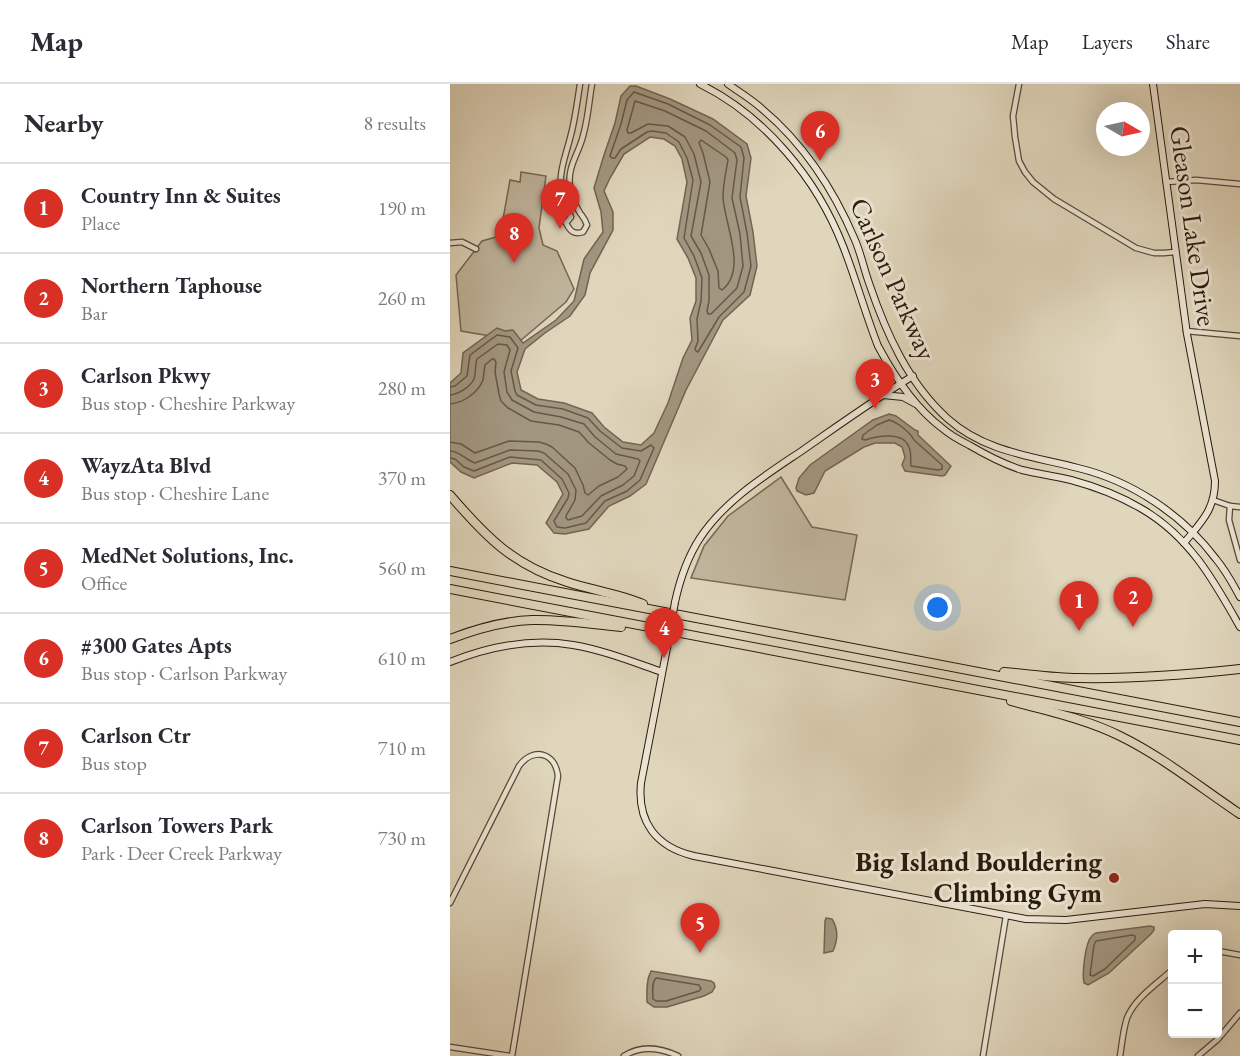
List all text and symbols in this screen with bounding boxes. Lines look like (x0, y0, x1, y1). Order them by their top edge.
text: Map (30, 23, 83, 59)
text: Map (1011, 28, 1049, 55)
text: Layers (1082, 28, 1133, 55)
text: Share (1166, 28, 1210, 55)
north arrow (1096, 102, 1150, 156)
text: Nearby (24, 106, 104, 140)
text: 8 results (363, 110, 426, 136)
pin: 6 (800, 112, 839, 161)
street label: Gleason Lake Drive (1162, 123, 1225, 328)
pin: 7 (540, 180, 580, 229)
text: Country Inn & Suites (81, 181, 281, 210)
street label: Carlson Parkway (842, 192, 945, 365)
text: 1 (38, 195, 49, 221)
text: 190 m (378, 195, 426, 221)
text: Place (81, 210, 120, 236)
pin: 8 (494, 214, 534, 263)
text: Northern Taphouse (81, 271, 262, 300)
text: 2 (38, 285, 49, 311)
text: 260 m (378, 285, 426, 311)
text: Bar (81, 300, 107, 326)
pin: 3 (856, 360, 894, 409)
text: Carlson Pkwy (81, 361, 211, 390)
text: 3 (38, 375, 49, 401)
text: 280 m (378, 375, 426, 401)
text: Bus stop · Cheshire Parkway (81, 390, 295, 416)
text: WayzAta Blvd (81, 451, 211, 480)
text: 4 (38, 465, 49, 491)
text: 370 m (378, 465, 426, 491)
text: Bus stop · Cheshire Lane (81, 480, 269, 506)
text: MedNet Solutions, Inc. (81, 541, 294, 570)
text: 5 (38, 555, 49, 581)
text: 560 m (378, 555, 426, 581)
text: Office (81, 570, 127, 596)
pin: 2 (1114, 578, 1152, 627)
pin: 1 (1060, 582, 1098, 631)
your location (923, 593, 952, 622)
pin: 4 (644, 608, 684, 658)
text: #300 Gates Apts (81, 631, 232, 660)
text: 6 (38, 645, 49, 671)
text: 610 m (378, 645, 426, 671)
text: Bus stop · Carlson Parkway (81, 660, 287, 686)
text: Carlson Ctr (81, 721, 191, 750)
text: 7 (38, 735, 49, 761)
text: 710 m (378, 735, 426, 761)
text: Bus stop (81, 750, 147, 776)
text: Carlson Towers Park (81, 811, 273, 840)
text: 8 (38, 825, 49, 851)
text: 730 m (378, 825, 426, 851)
text: Park · Deer Creek Parkway (81, 840, 282, 866)
place label: Big Island Bouldering Climbing Gym (855, 844, 1102, 910)
marker: Big Island Bouldering Climbing Gym (1107, 871, 1121, 885)
pin: 5 (680, 904, 720, 953)
map controls (1168, 930, 1222, 1038)
button: + (1168, 930, 1222, 984)
button: − (1168, 984, 1222, 1038)

